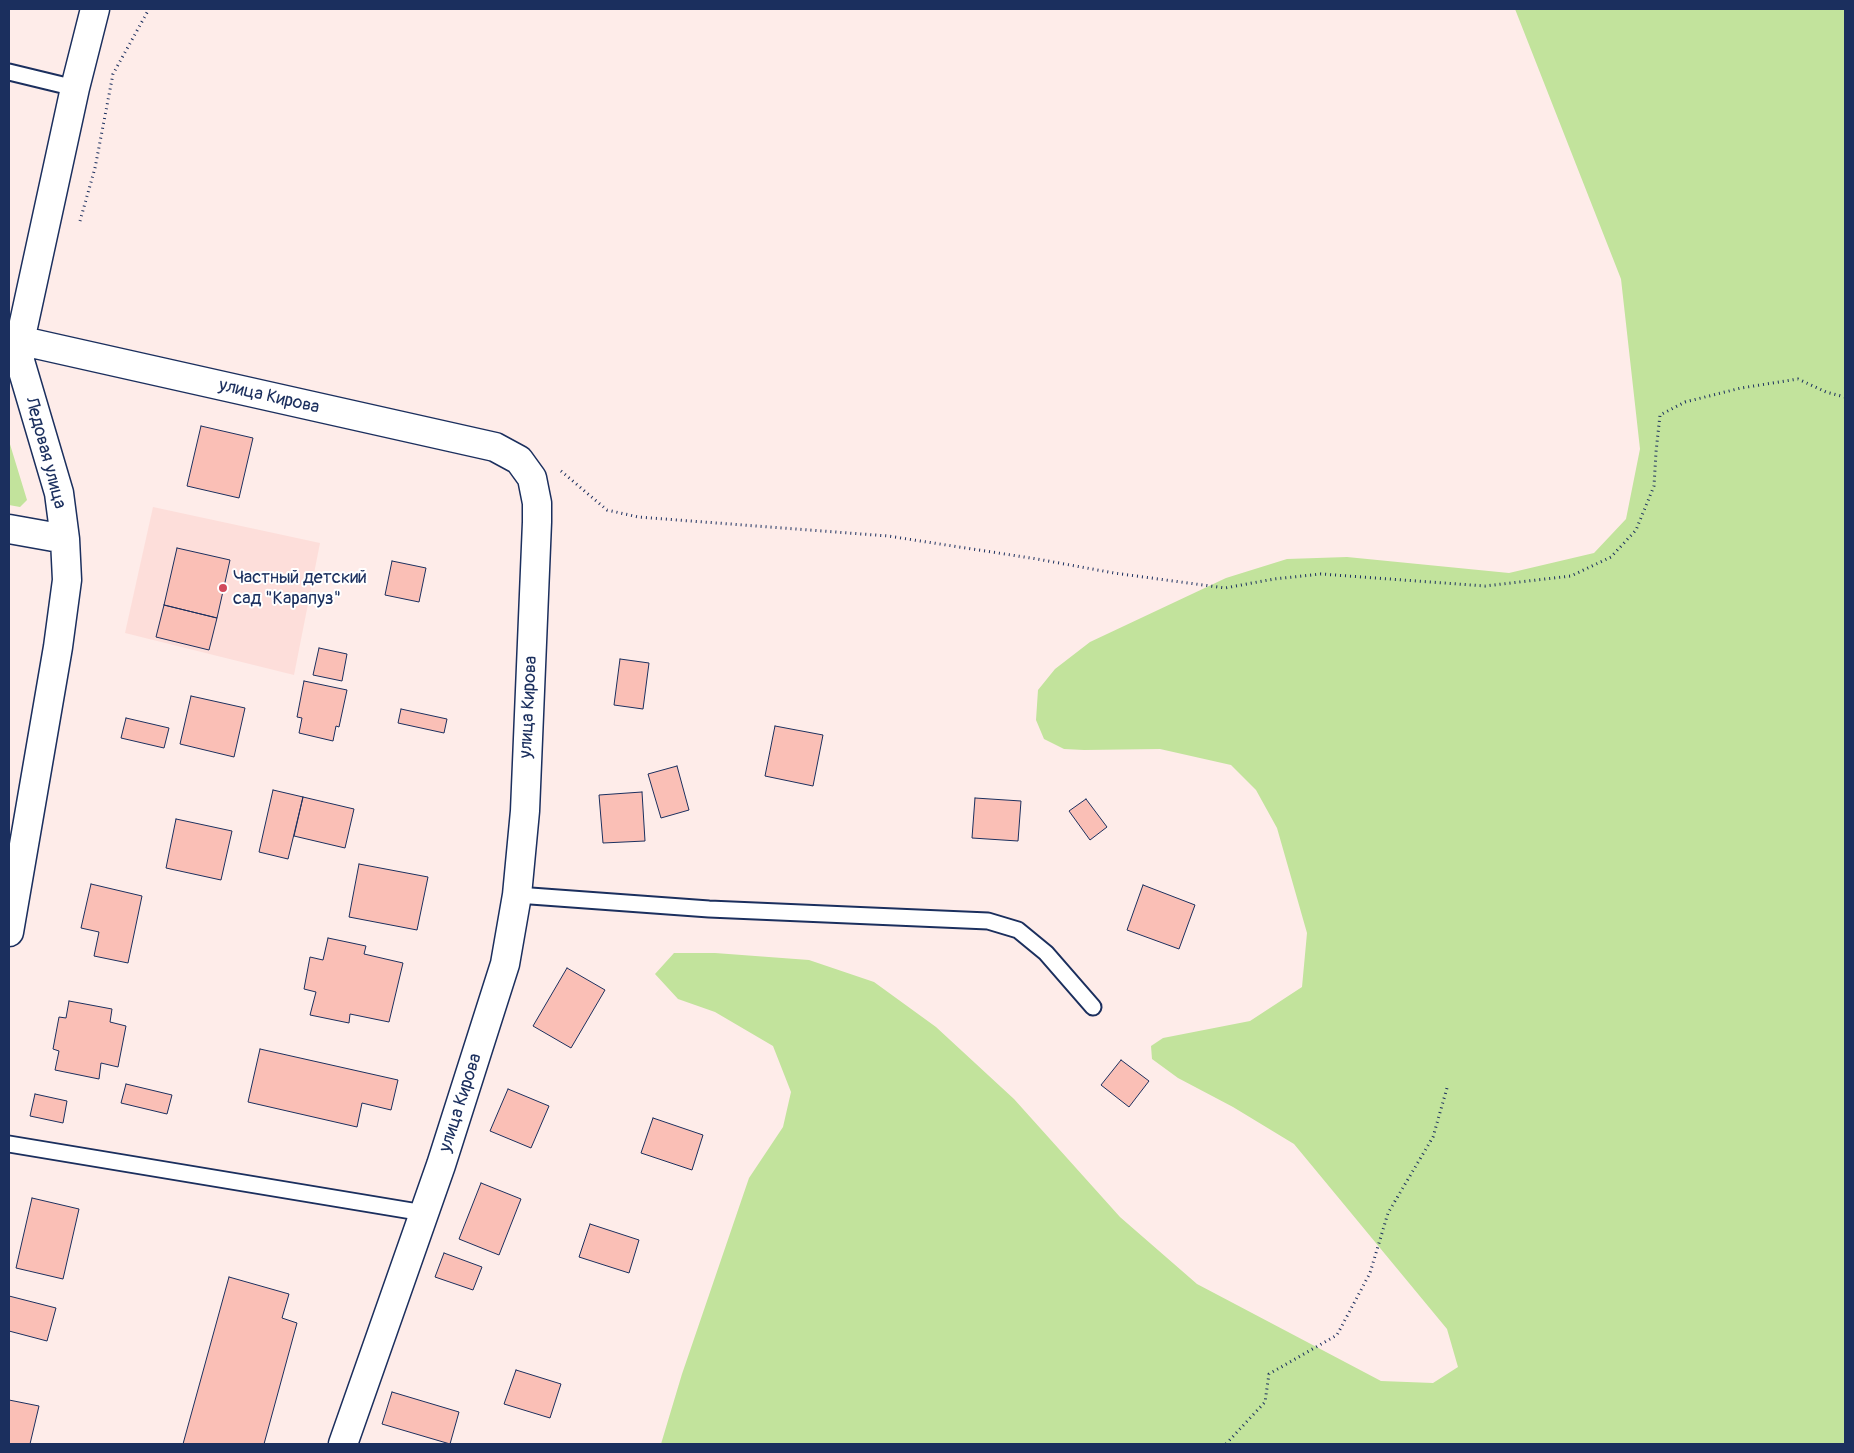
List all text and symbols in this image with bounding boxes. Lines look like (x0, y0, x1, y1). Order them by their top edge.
street label: улица Кирова (217, 375, 321, 419)
street label: Ледовая улица (20, 395, 70, 511)
place label: Частный детский сад "Карапуз" (233, 567, 367, 610)
marker: Частный детский сад "Карапуз" (217, 582, 229, 594)
street label: улица Кирова (516, 655, 542, 759)
street label: улица Кирова (435, 1051, 487, 1155)

